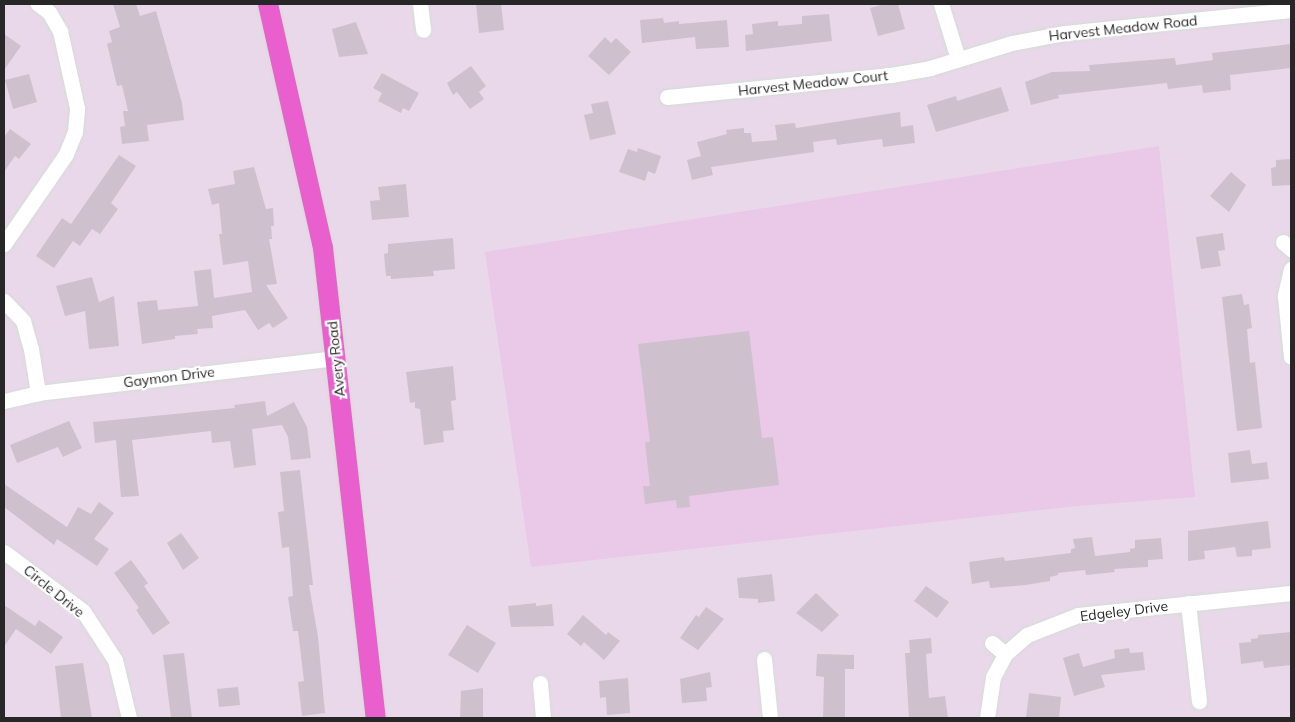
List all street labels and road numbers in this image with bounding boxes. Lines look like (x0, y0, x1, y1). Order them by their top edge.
street label: Harvest Meadow Road (1048, 12, 1198, 44)
street label: Harvest Meadow Court (737, 67, 889, 99)
street label: Avery Road (324, 320, 348, 398)
street label: Gaymon Drive (122, 363, 216, 391)
street label: Circle Drive (20, 561, 88, 621)
street label: Edgeley Drive (1079, 597, 1169, 625)

